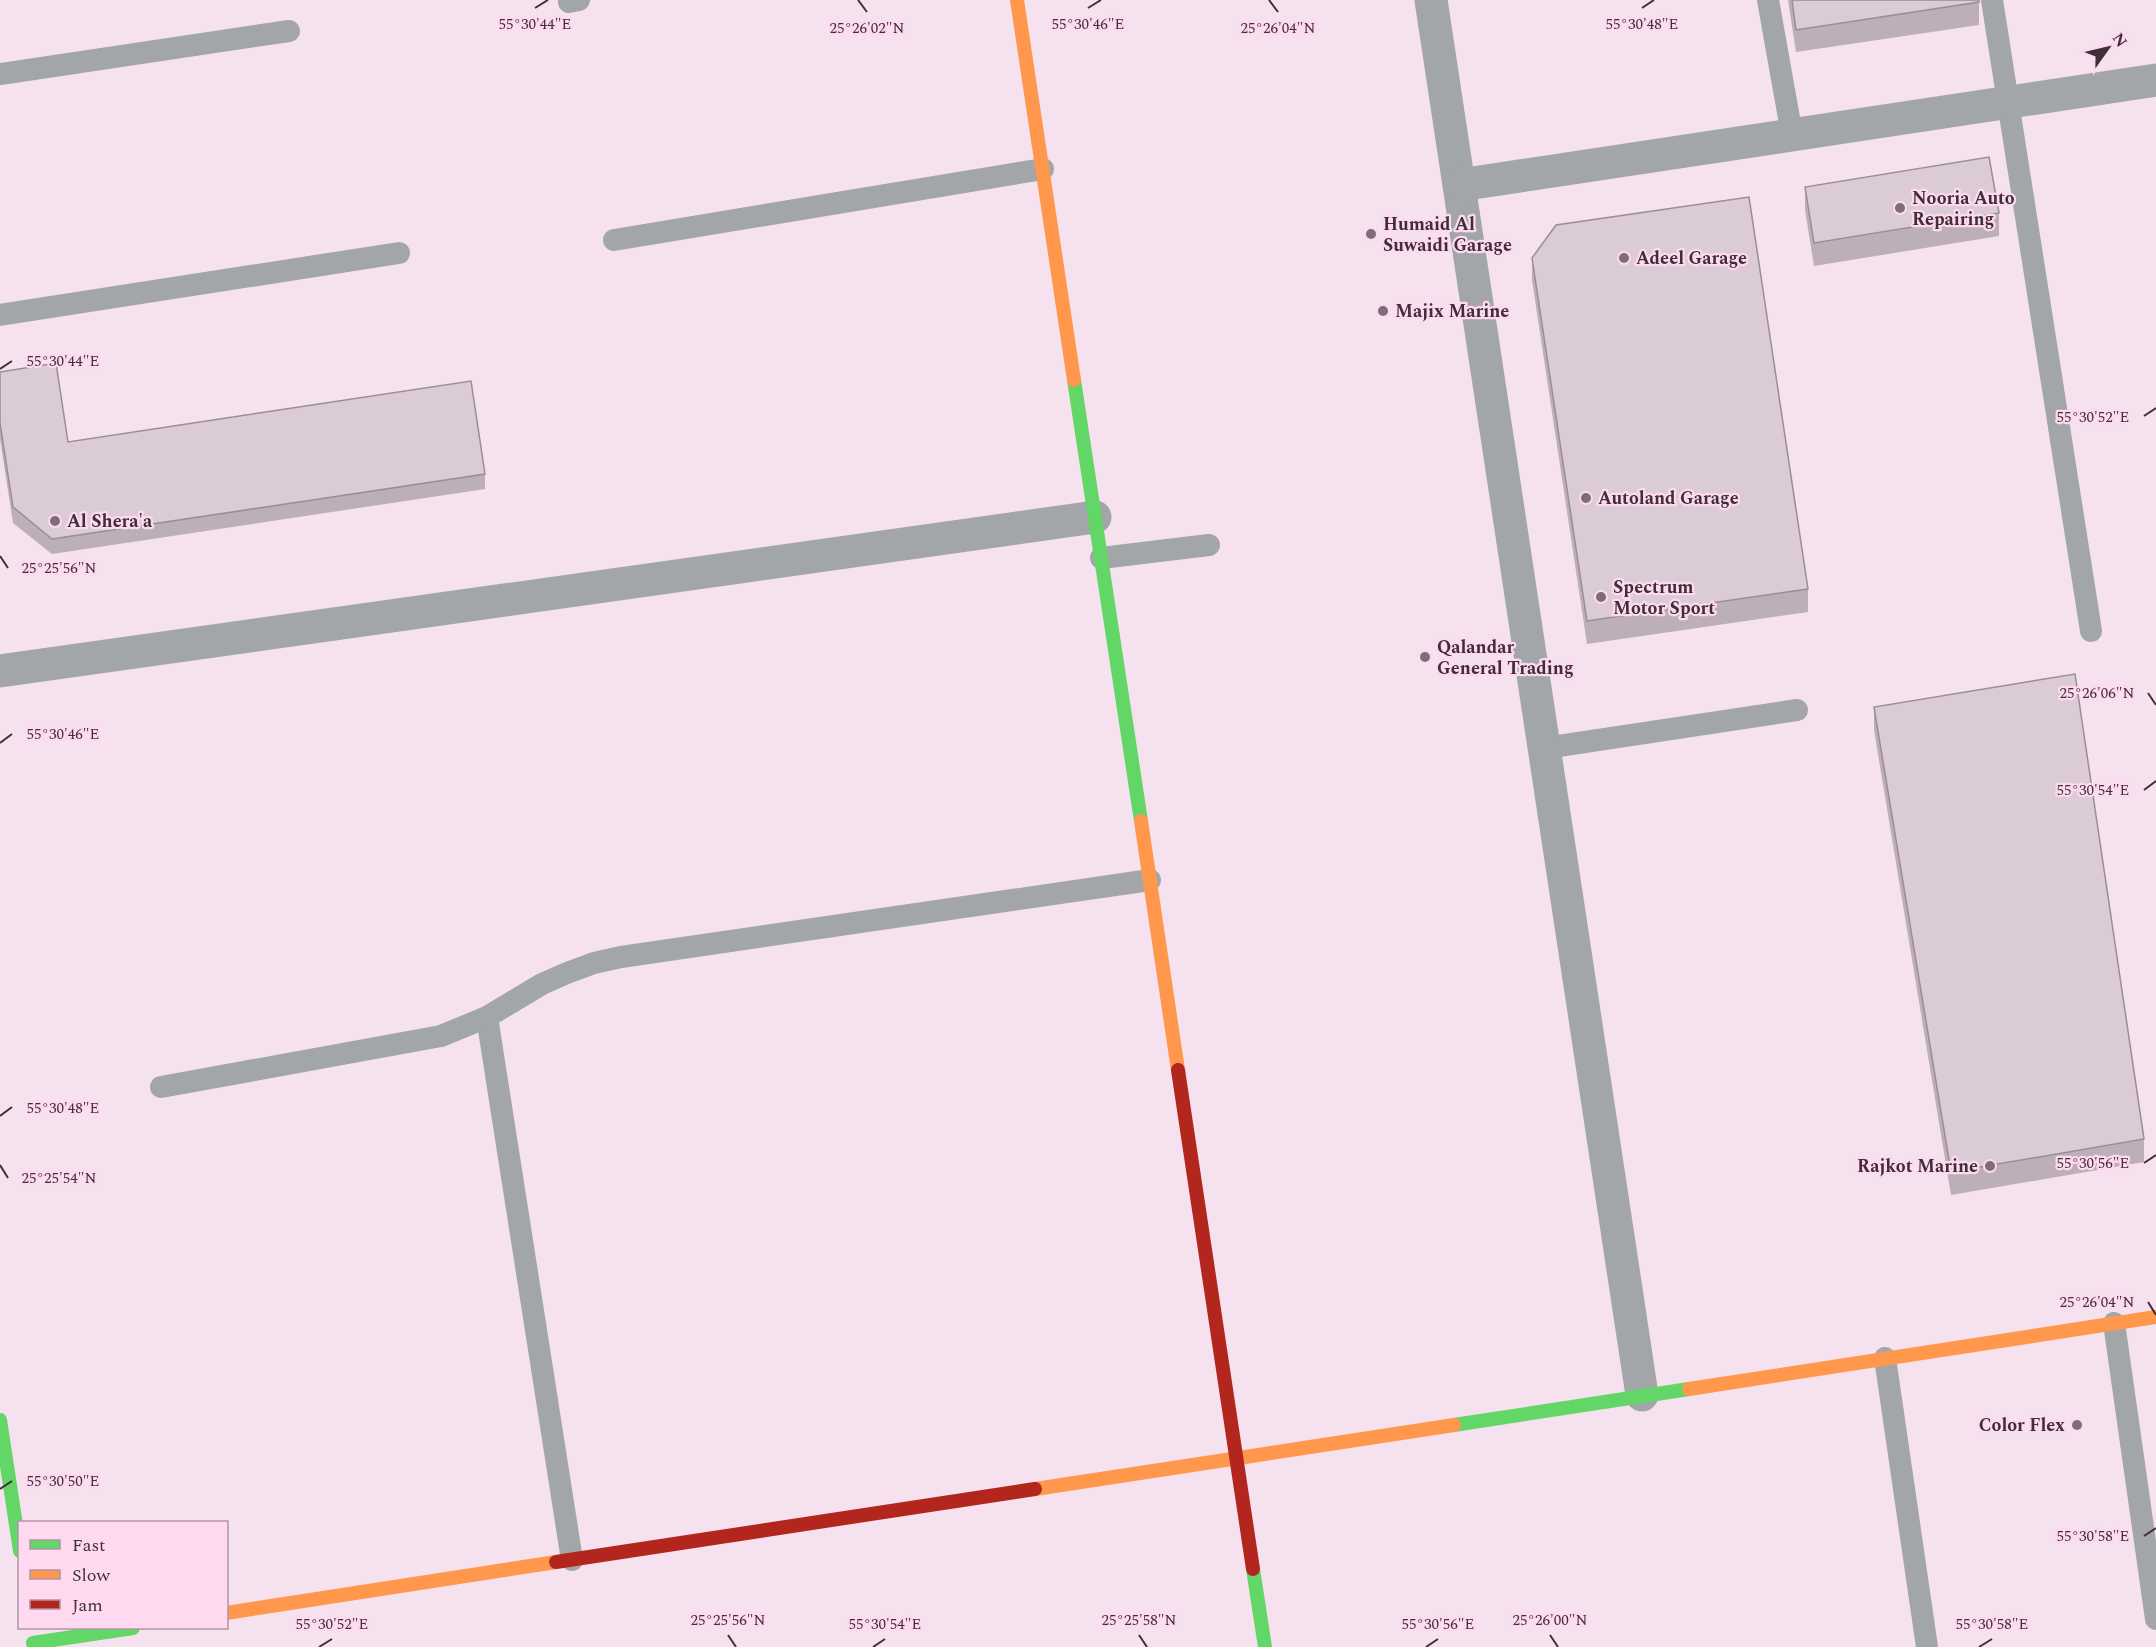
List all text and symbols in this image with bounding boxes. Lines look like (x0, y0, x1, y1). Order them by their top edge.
text: 55°30'44"E (499, 13, 571, 36)
text: 55°30'46"E (1052, 13, 1124, 36)
text: 55°30'48"E (1606, 13, 1678, 36)
text: 25°26'02"N (830, 17, 905, 40)
text: 25°26'04"N (1241, 17, 1316, 40)
north arrow (2078, 18, 2138, 78)
text: N (2106, 28, 2133, 52)
place label: Nooria Auto Repairing (1912, 185, 2015, 233)
marker: Nooria Auto Repairing (1893, 201, 1907, 215)
place label: Humaid Al Suwaidi Garage (1383, 211, 1512, 259)
marker: Humaid Al Suwaidi Garage (1364, 227, 1378, 241)
place label: Adeel Garage (1636, 245, 1747, 272)
marker: Adeel Garage (1617, 251, 1631, 265)
place label: Majix Marine (1395, 298, 1509, 325)
marker: Majix Marine (1376, 304, 1390, 318)
text: 55°30'44"E (27, 350, 99, 373)
text: 55°30'52"E (2057, 406, 2129, 429)
place label: Autoland Garage (1598, 485, 1739, 512)
marker: Autoland Garage (1579, 491, 1593, 505)
place label: Al Shera'a (67, 508, 153, 535)
marker: Al Shera'a (48, 514, 62, 528)
text: 25°25'56"N (22, 557, 97, 580)
place label: Spectrum Motor Sport (1613, 574, 1715, 622)
marker: Spectrum Motor Sport (1594, 590, 1608, 604)
place label: Qalandar General Trading (1437, 634, 1574, 682)
marker: Qalandar General Trading (1418, 650, 1432, 664)
text: 25°26'06"N (2060, 682, 2135, 705)
text: 55°30'46"E (27, 723, 99, 746)
text: 55°30'54"E (2057, 779, 2129, 802)
text: 55°30'48"E (27, 1097, 99, 1120)
text: 55°30'56"E (2057, 1152, 2129, 1175)
place label: Rajkot Marine (1857, 1153, 1978, 1180)
marker: Rajkot Marine (1983, 1159, 1997, 1173)
text: 25°25'54"N (22, 1167, 97, 1190)
text: 25°26'04"N (2060, 1291, 2135, 1314)
place label: Color Flex (1979, 1412, 2065, 1439)
marker: Color Flex (2070, 1418, 2084, 1432)
text: 55°30'50"E (27, 1470, 99, 1493)
legend (18, 1521, 228, 1629)
text: 55°30'58"E (2057, 1525, 2129, 1548)
text: Fast (72, 1532, 105, 1559)
text: Slow (72, 1562, 111, 1589)
text: Jam (72, 1592, 103, 1619)
text: 25°25'56"N (691, 1609, 766, 1632)
text: 25°25'58"N (1102, 1609, 1177, 1632)
text: 25°26'00"N (1513, 1609, 1588, 1632)
text: 55°30'52"E (296, 1613, 368, 1636)
text: 55°30'54"E (849, 1613, 921, 1636)
text: 55°30'56"E (1402, 1613, 1474, 1636)
text: 55°30'58"E (1956, 1613, 2028, 1636)

